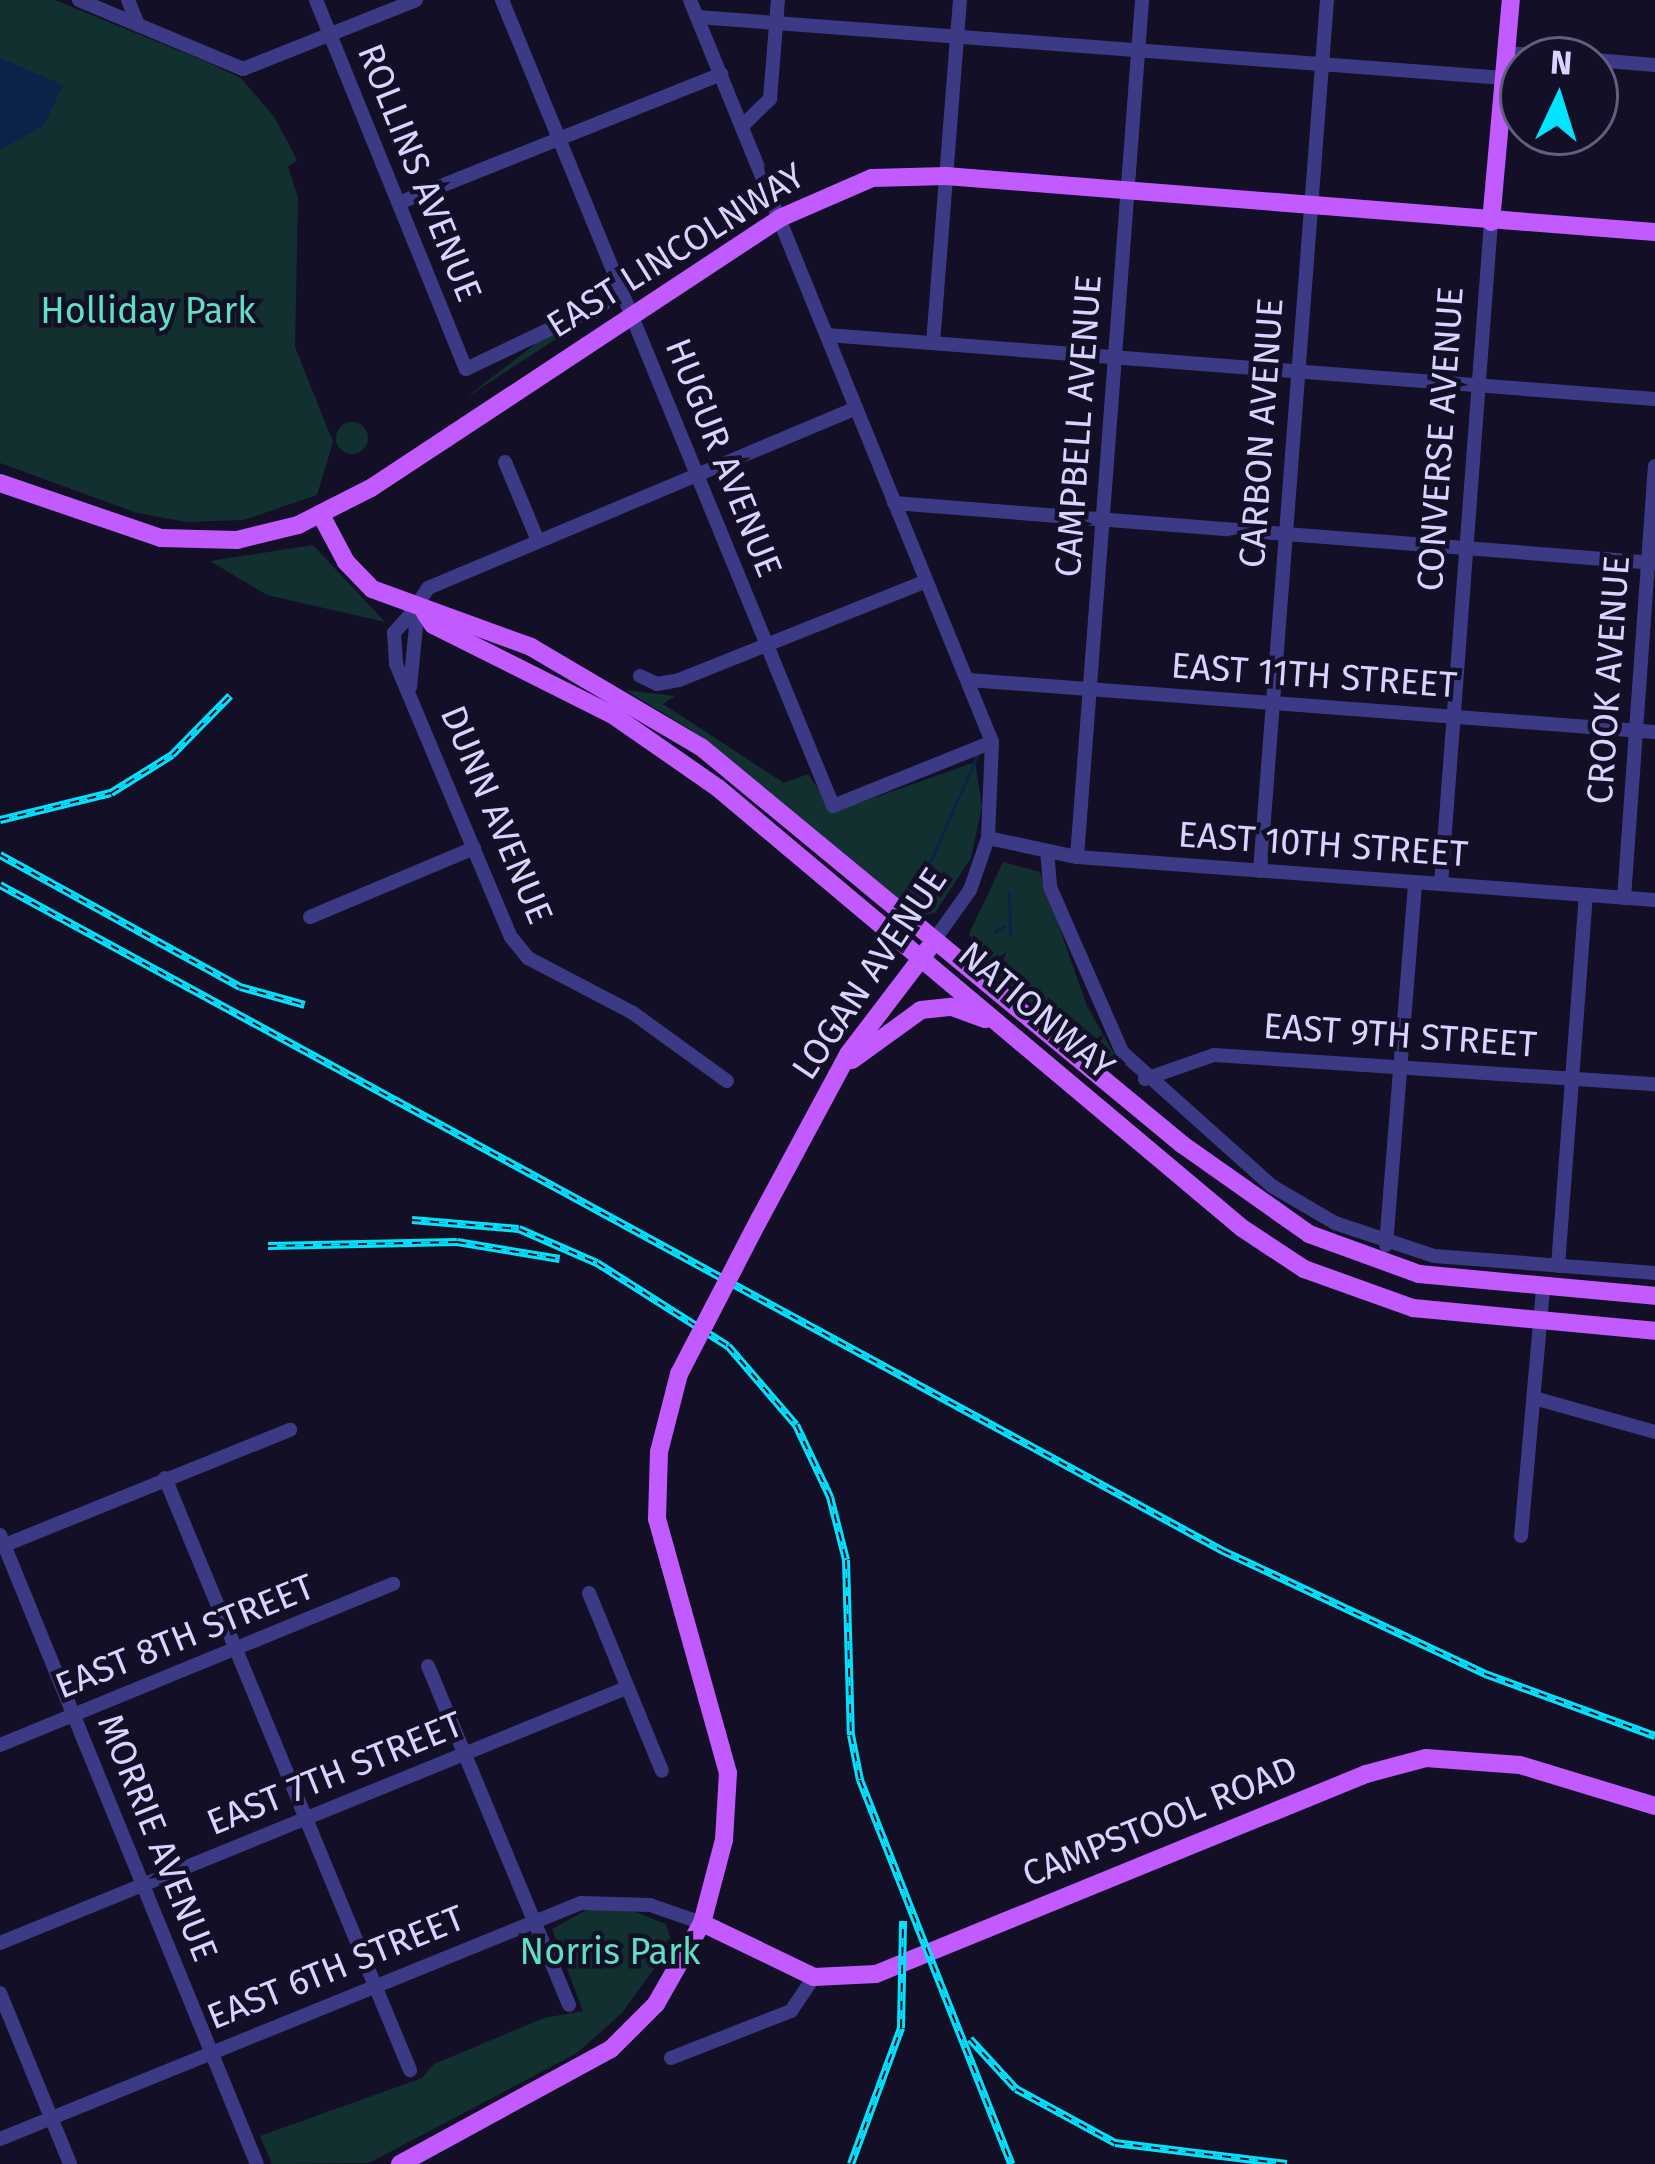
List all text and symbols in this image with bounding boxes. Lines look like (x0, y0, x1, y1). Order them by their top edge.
north arrow (1499, 36, 1619, 156)
street label: ROLLINS AVENUE (348, 38, 490, 308)
text: N (1549, 42, 1574, 84)
street label: EAST LINCOLNWAY (539, 154, 813, 348)
street label: CAMPBELL AVENUE (1047, 273, 1111, 579)
street label: CONVERSE AVENUE (1409, 285, 1473, 593)
park label: Holliday Park (40, 290, 256, 334)
street label: CARBON AVENUE (1231, 297, 1293, 569)
street label: HUGUR AVENUE (656, 332, 790, 584)
street label: CROOK AVENUE (1579, 554, 1639, 806)
street label: EAST 11TH STREET (1170, 644, 1458, 708)
street label: DUNN AVENUE (431, 699, 561, 931)
street label: EAST 10TH STREET (1177, 813, 1469, 877)
street label: LOGAN AVENUE (783, 860, 957, 1088)
street label: NATIONWAY (949, 933, 1123, 1089)
street label: EAST 9TH STREET (1262, 1005, 1538, 1067)
street label: EAST 8TH STREET (49, 1565, 321, 1709)
street label: EAST 7TH STREET (201, 1703, 469, 1845)
street label: MORRIE AVENUE (88, 1708, 226, 1968)
street label: CAMPSTOOL ROAD (1016, 1747, 1304, 1897)
street label: EAST 6TH STREET (201, 1897, 471, 2039)
park label: Norris Park (520, 1931, 700, 1975)

